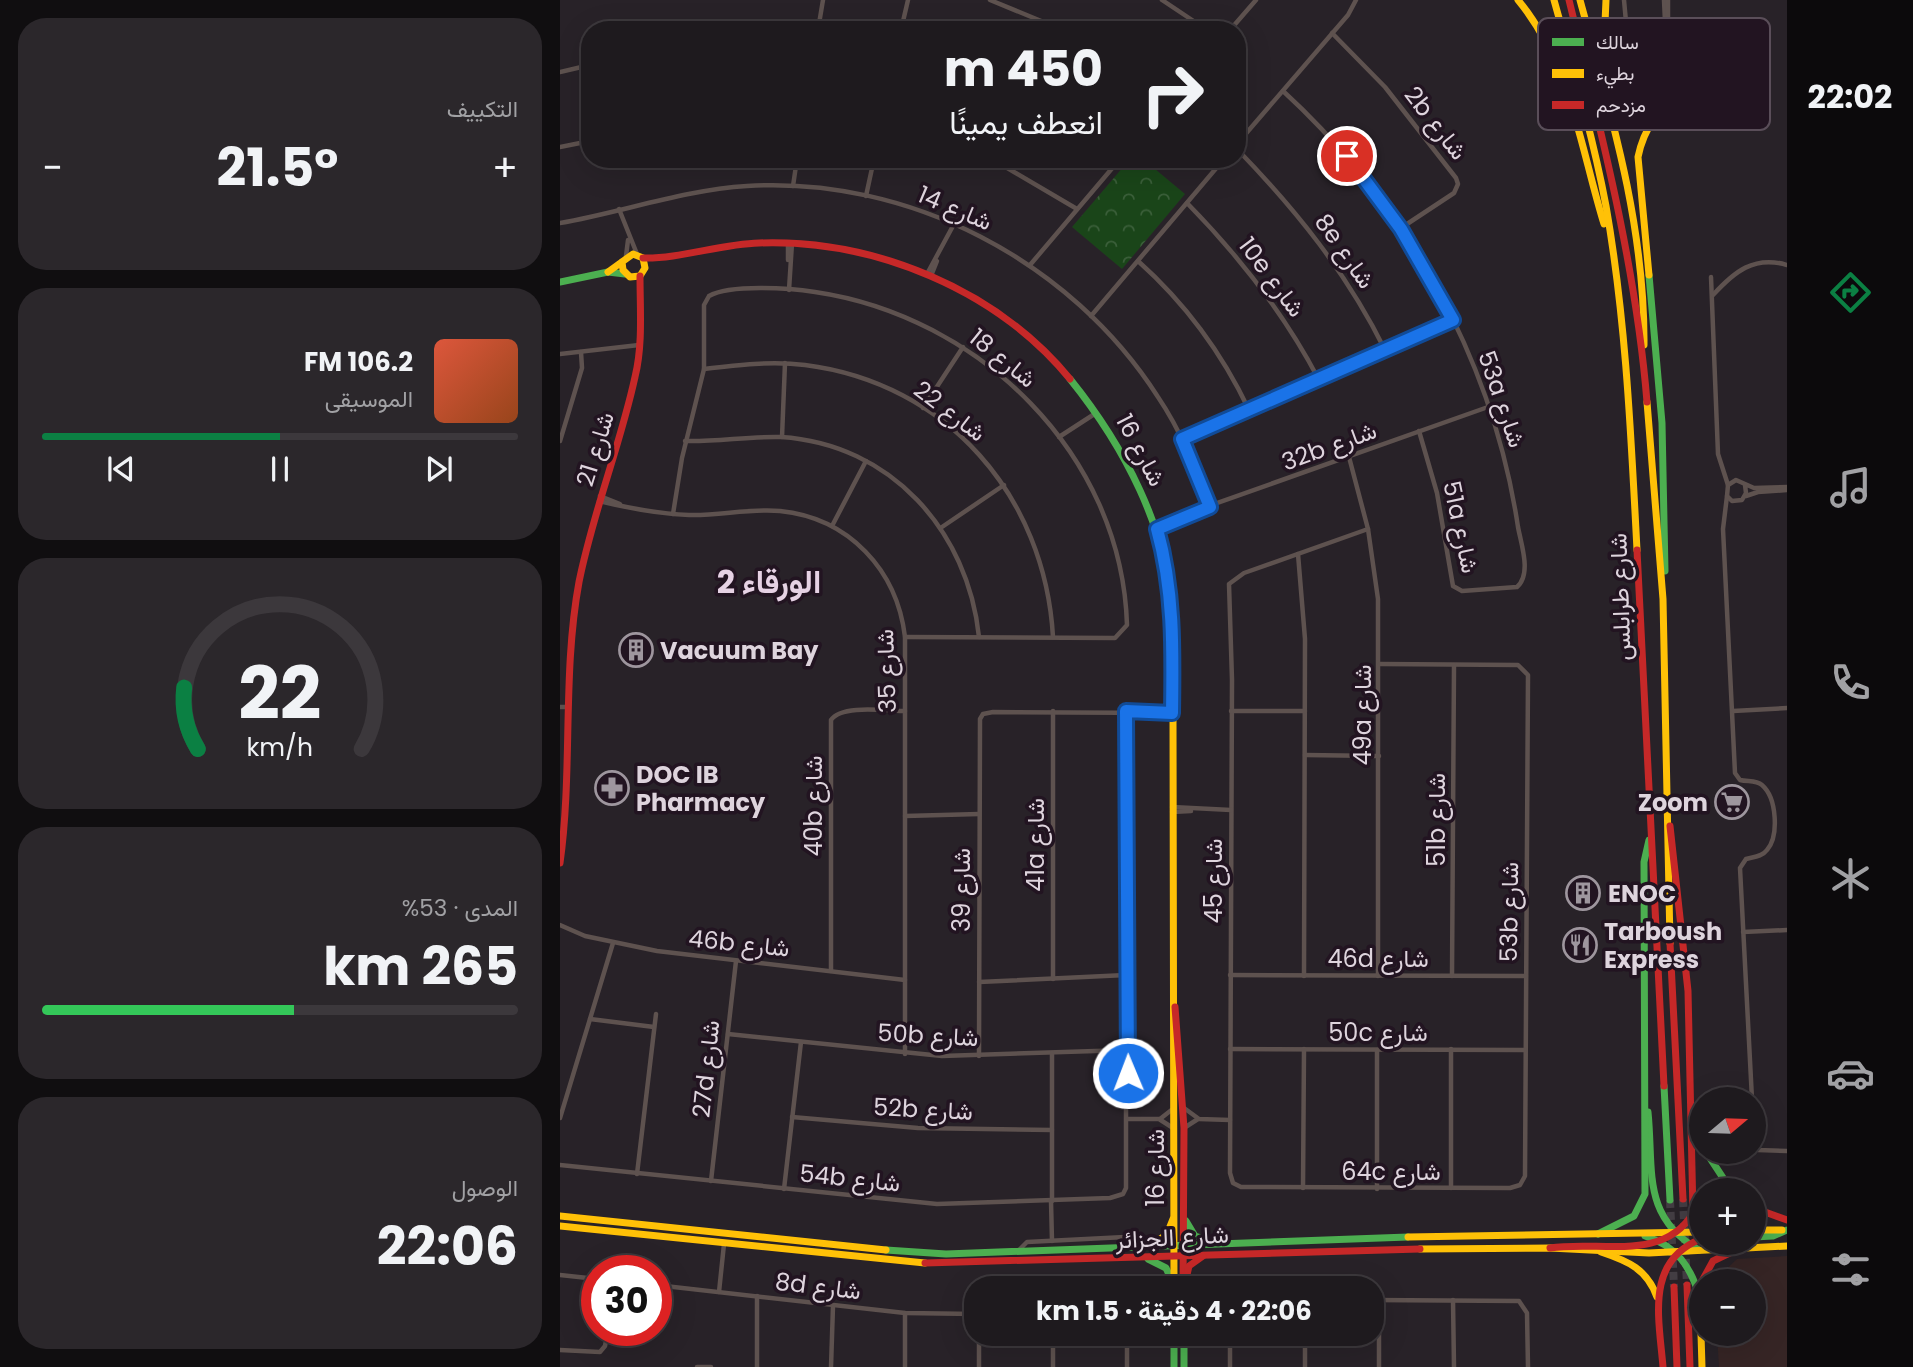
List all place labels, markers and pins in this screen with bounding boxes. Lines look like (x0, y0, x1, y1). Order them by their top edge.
pin (1317, 126, 1377, 186)
building icon: Vacuum Bay (617, 631, 655, 669)
place label: Vacuum Bay (660, 634, 819, 667)
place label: DOC IB Pharmacy (636, 758, 766, 819)
pharmacy icon: DOC IB Pharmacy (593, 769, 631, 807)
supermarket icon: Zoom (1713, 783, 1751, 821)
place label: Zoom (1638, 786, 1708, 819)
building icon: ENOC (1564, 874, 1602, 912)
place label: ENOC (1608, 877, 1676, 910)
place label: Tarboush Express (1604, 915, 1722, 976)
restaurant icon: Tarboush Express (1561, 926, 1599, 964)

